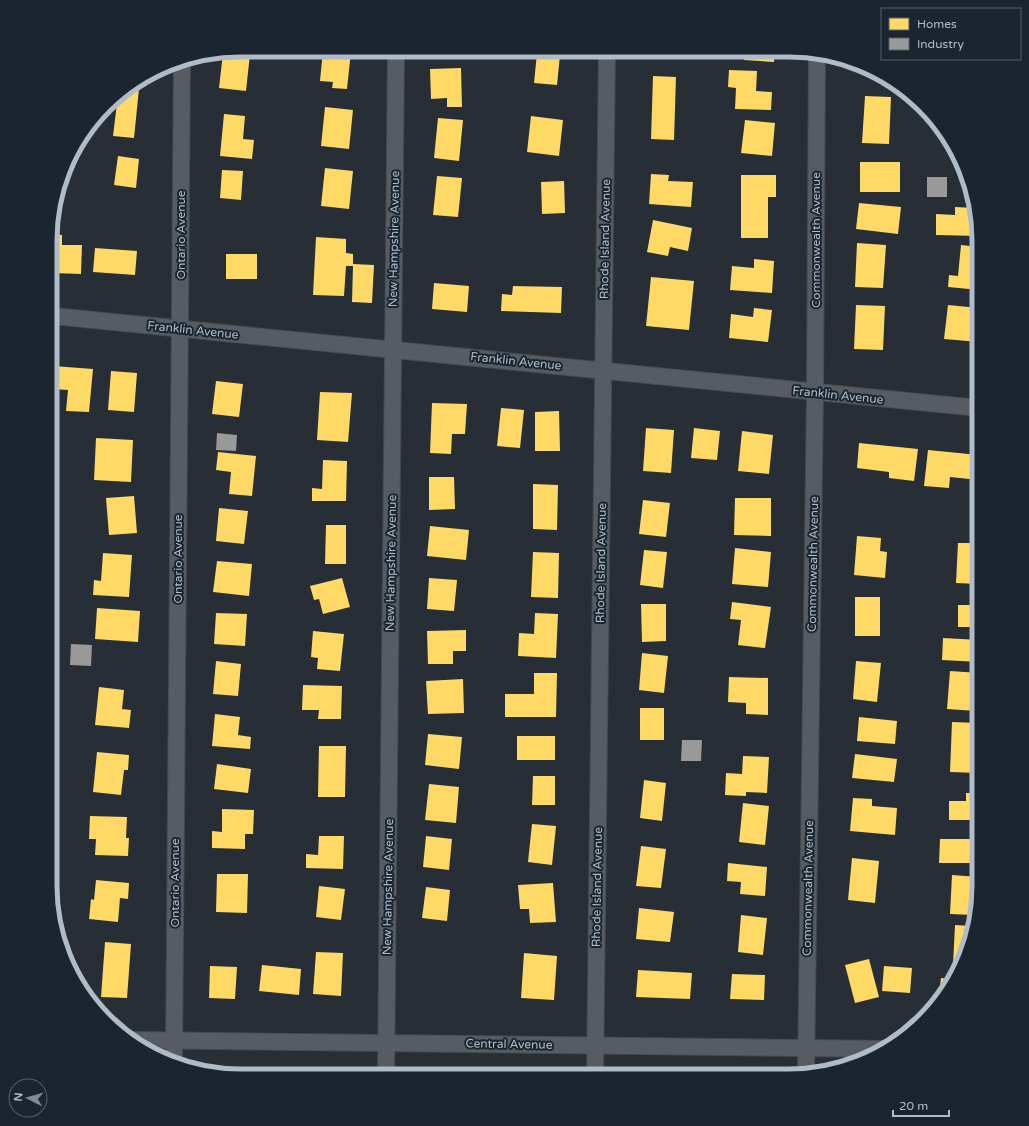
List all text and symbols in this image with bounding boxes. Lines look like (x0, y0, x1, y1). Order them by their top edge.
legend (881, 8, 1021, 60)
text: Homes (917, 17, 957, 31)
text: Industry (917, 37, 964, 51)
street label: New Hampshire Avenue (386, 170, 402, 307)
street label: Commonwealth Avenue (809, 172, 823, 308)
street label: Rhode Island Avenue (597, 179, 613, 299)
street label: Ontario Avenue (174, 190, 188, 280)
street label: Franklin Avenue (147, 318, 239, 342)
street label: Franklin Avenue (470, 349, 562, 373)
street label: Franklin Avenue (792, 383, 884, 407)
street label: New Hampshire Avenue (383, 494, 399, 631)
street label: Commonwealth Avenue (805, 496, 821, 632)
street label: Rhode Island Avenue (593, 503, 609, 623)
street label: Ontario Avenue (171, 514, 185, 604)
street label: New Hampshire Avenue (380, 818, 396, 955)
street label: Commonwealth Avenue (800, 820, 816, 956)
street label: Rhode Island Avenue (589, 827, 605, 947)
street label: Ontario Avenue (168, 838, 182, 928)
street label: Central Avenue (465, 1036, 553, 1052)
north arrow (8, 1078, 48, 1118)
text: N (12, 1092, 25, 1102)
scale bar (893, 1092, 949, 1118)
text: 20 m (899, 1099, 928, 1113)

